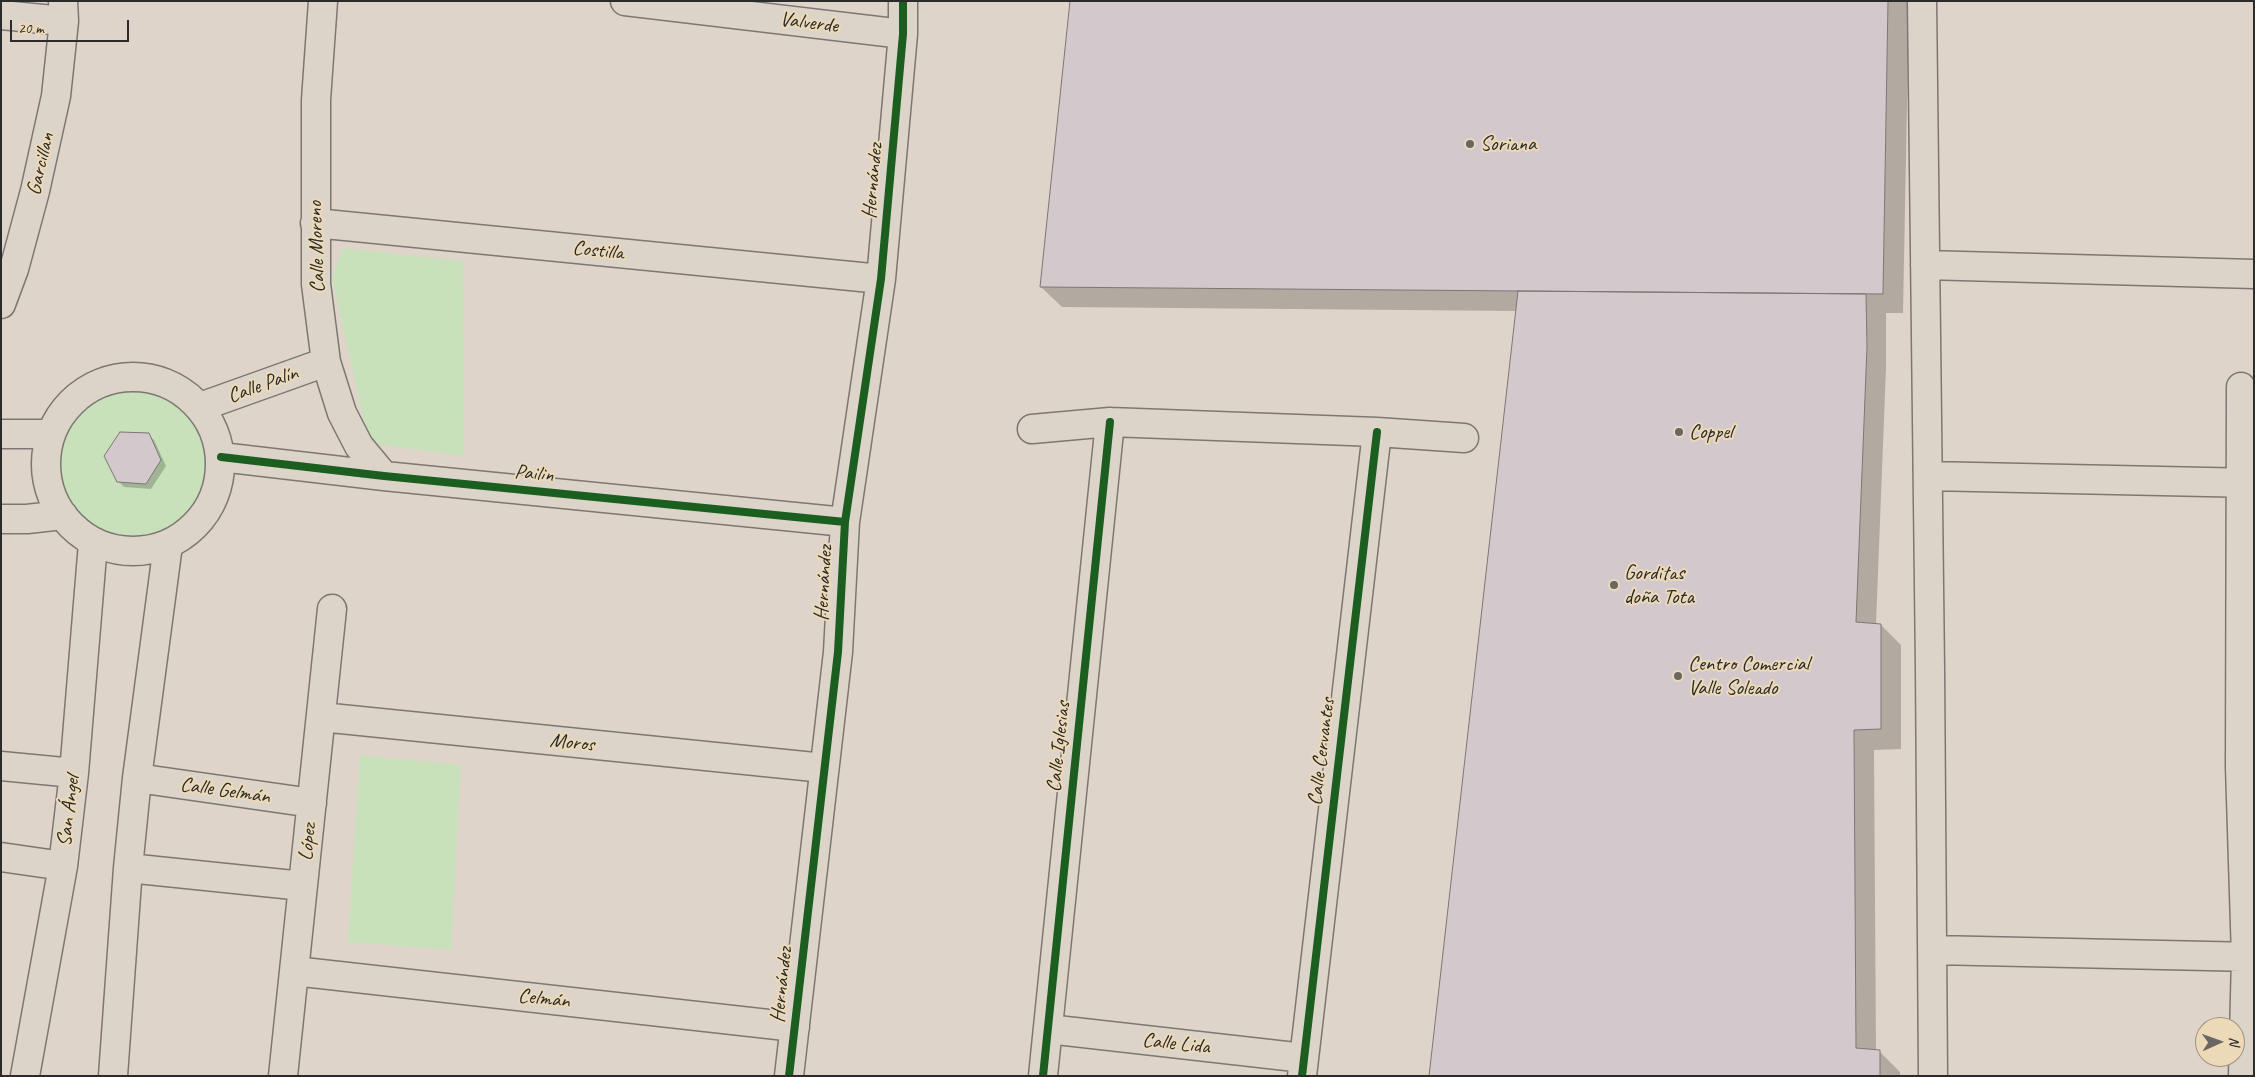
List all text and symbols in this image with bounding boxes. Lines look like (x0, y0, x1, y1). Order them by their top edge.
street label: Valverde (778, 7, 840, 39)
scale bar (12, 10, 131, 42)
text: 20 m (18, 19, 44, 38)
street label: Garcillan (22, 130, 60, 198)
place label: Soriana (1480, 131, 1536, 157)
marker: Soriana (1464, 138, 1476, 150)
street label: Hernández (857, 142, 889, 220)
street label: Calle Moreno (303, 201, 331, 293)
street label: Costilla (571, 236, 625, 266)
street label: Calle Palín (224, 361, 302, 409)
place label: Coppel (1689, 419, 1733, 445)
marker: Coppel (1673, 426, 1685, 438)
street label: Pailin (513, 459, 555, 489)
street label: Hernández (809, 544, 839, 622)
place label: Gorditas doña Tota (1624, 560, 1694, 610)
marker: Gorditas doña Tota (1608, 579, 1620, 591)
place label: Centro Comercial Valle Soleado (1688, 651, 1809, 701)
marker: Centro Comercial Valle Soleado (1672, 670, 1684, 682)
street label: Calle Cervantes (1303, 697, 1341, 807)
street label: Calle Iglesias (1042, 700, 1076, 794)
street label: Moros (548, 728, 596, 758)
street label: Calle Gelmán (178, 772, 272, 810)
street label: San Ángel (52, 774, 86, 848)
street label: López (293, 822, 323, 862)
street label: Hernández (765, 946, 799, 1024)
street label: Celmán (517, 984, 571, 1014)
north arrow (2195, 1017, 2245, 1067)
street label: Calle Lida (1141, 1028, 1211, 1060)
text: N (2226, 1037, 2243, 1046)

